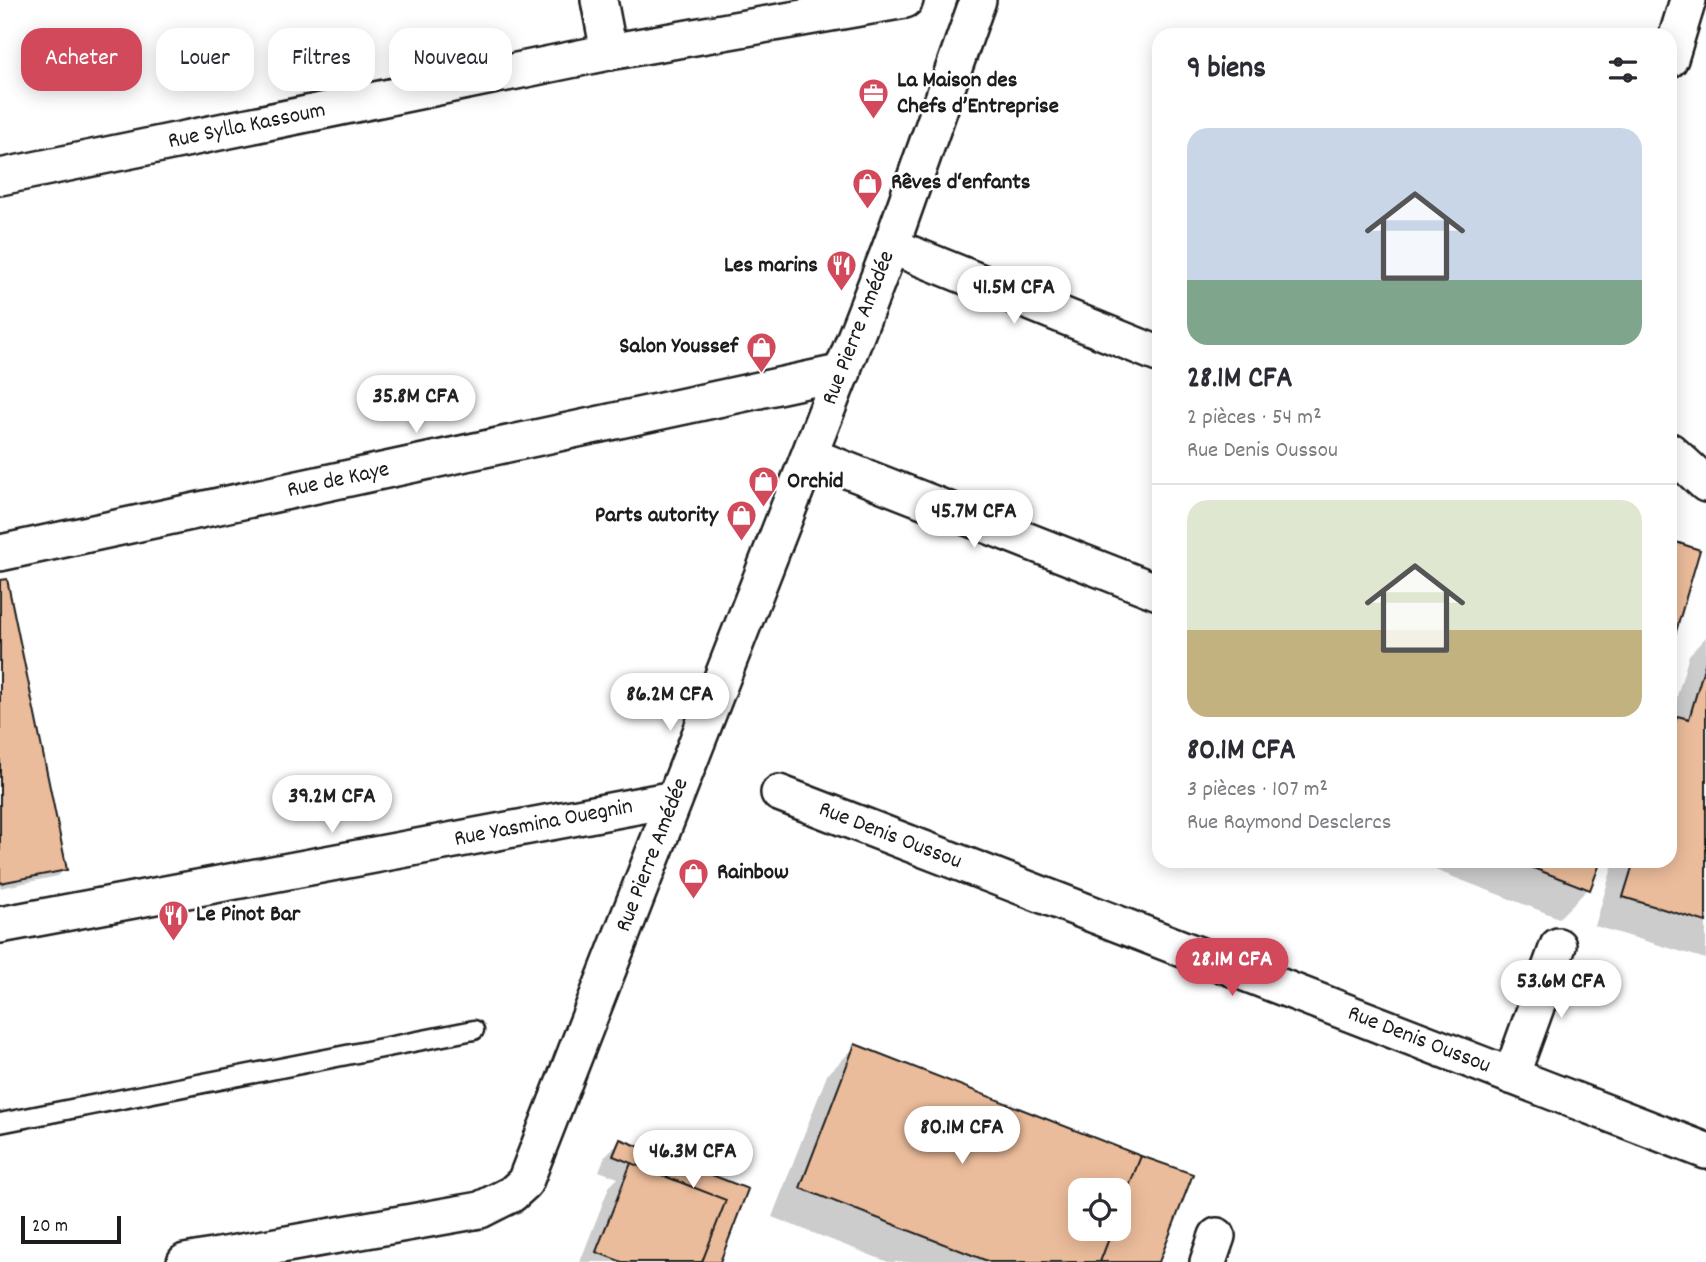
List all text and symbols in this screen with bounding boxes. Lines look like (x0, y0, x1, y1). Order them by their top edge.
chip: Acheter (21, 28, 142, 91)
chip: Louer (156, 28, 254, 91)
chip: Filtres (268, 28, 375, 91)
chip: Nouveau (389, 28, 512, 91)
text: 9 biens (1187, 49, 1266, 92)
icon: filters (1604, 51, 1642, 89)
place label: La Maison des Chefs d’Entreprise (897, 65, 1059, 124)
office icon: La Maison des Chefs d’Entreprise (857, 77, 891, 121)
street label: Rue Sylla Kassoum (165, 94, 328, 159)
shop icon: Rêves d‘enfants (851, 166, 885, 210)
place label: Rêves d‘enfants (891, 167, 1031, 200)
icon: home (1352, 173, 1478, 299)
street label: Rue Pierre Amédée (814, 246, 904, 410)
restaurant icon: Les marins (824, 249, 858, 293)
place label: Les marins (724, 250, 818, 283)
pin: 41.5M CFA (934, 266, 1094, 326)
text: 41.5M CFA (973, 272, 1055, 305)
shop icon: Salon Youssef (744, 330, 778, 374)
place label: Salon Youssef (619, 331, 739, 364)
text: 28.1M CFA (1187, 359, 1293, 402)
pin: 35.8M CFA (336, 376, 496, 435)
text: 35.8M CFA (373, 381, 459, 414)
text: 2 pièces · 54 m² (1187, 402, 1322, 435)
text: Rue Denis Oussou (1187, 435, 1338, 468)
street label: Rue de Kaye (284, 453, 392, 507)
shop icon: Orchid (747, 465, 781, 509)
place label: Orchid (787, 466, 844, 499)
pin: 45.7M CFA (894, 490, 1054, 550)
text: 45.7M CFA (931, 496, 1017, 529)
shop icon: Parts autority (724, 499, 758, 543)
place label: Parts autority (595, 500, 720, 533)
icon: home (1352, 545, 1478, 671)
pin: 86.2M CFA (590, 674, 750, 733)
text: 86.2M CFA (626, 679, 714, 712)
text: 80.1M CFA (1187, 731, 1296, 774)
street label: Rue Pierre Amédée (608, 773, 698, 937)
text: 3 pièces · 107 m² (1187, 774, 1328, 807)
pin: 39.2M CFA (252, 776, 412, 835)
text: 39.2M CFA (288, 781, 376, 814)
street label: Rue Yasmina Ouegnin (452, 791, 636, 856)
street label: Rue Denis Oussou (814, 793, 966, 878)
text: Rue Raymond Desclercs (1187, 807, 1392, 840)
shop icon: Rainbow (677, 856, 711, 900)
place label: Rainbow (717, 857, 789, 890)
restaurant icon: Le Pinot Bar (156, 898, 190, 942)
place label: Le Pinot Bar (196, 899, 301, 932)
pin: 28.1M CFA (1152, 939, 1312, 998)
text: 28.1M CFA (1191, 944, 1273, 977)
pin: 53.6M CFA (1481, 960, 1641, 1020)
text: 53.6M CFA (1517, 966, 1605, 999)
street label: Rue Denis Oussou (1343, 998, 1495, 1083)
pin: 80.1M CFA (882, 1106, 1042, 1166)
text: 80.1M CFA (920, 1112, 1004, 1145)
pin: 46.3M CFA (613, 1130, 773, 1190)
text: 46.3M CFA (649, 1136, 737, 1169)
map controls (1068, 1178, 1131, 1241)
button: locate (1068, 1178, 1131, 1241)
scale bar (21, 1213, 121, 1245)
text: 20 m (32, 1214, 68, 1241)

